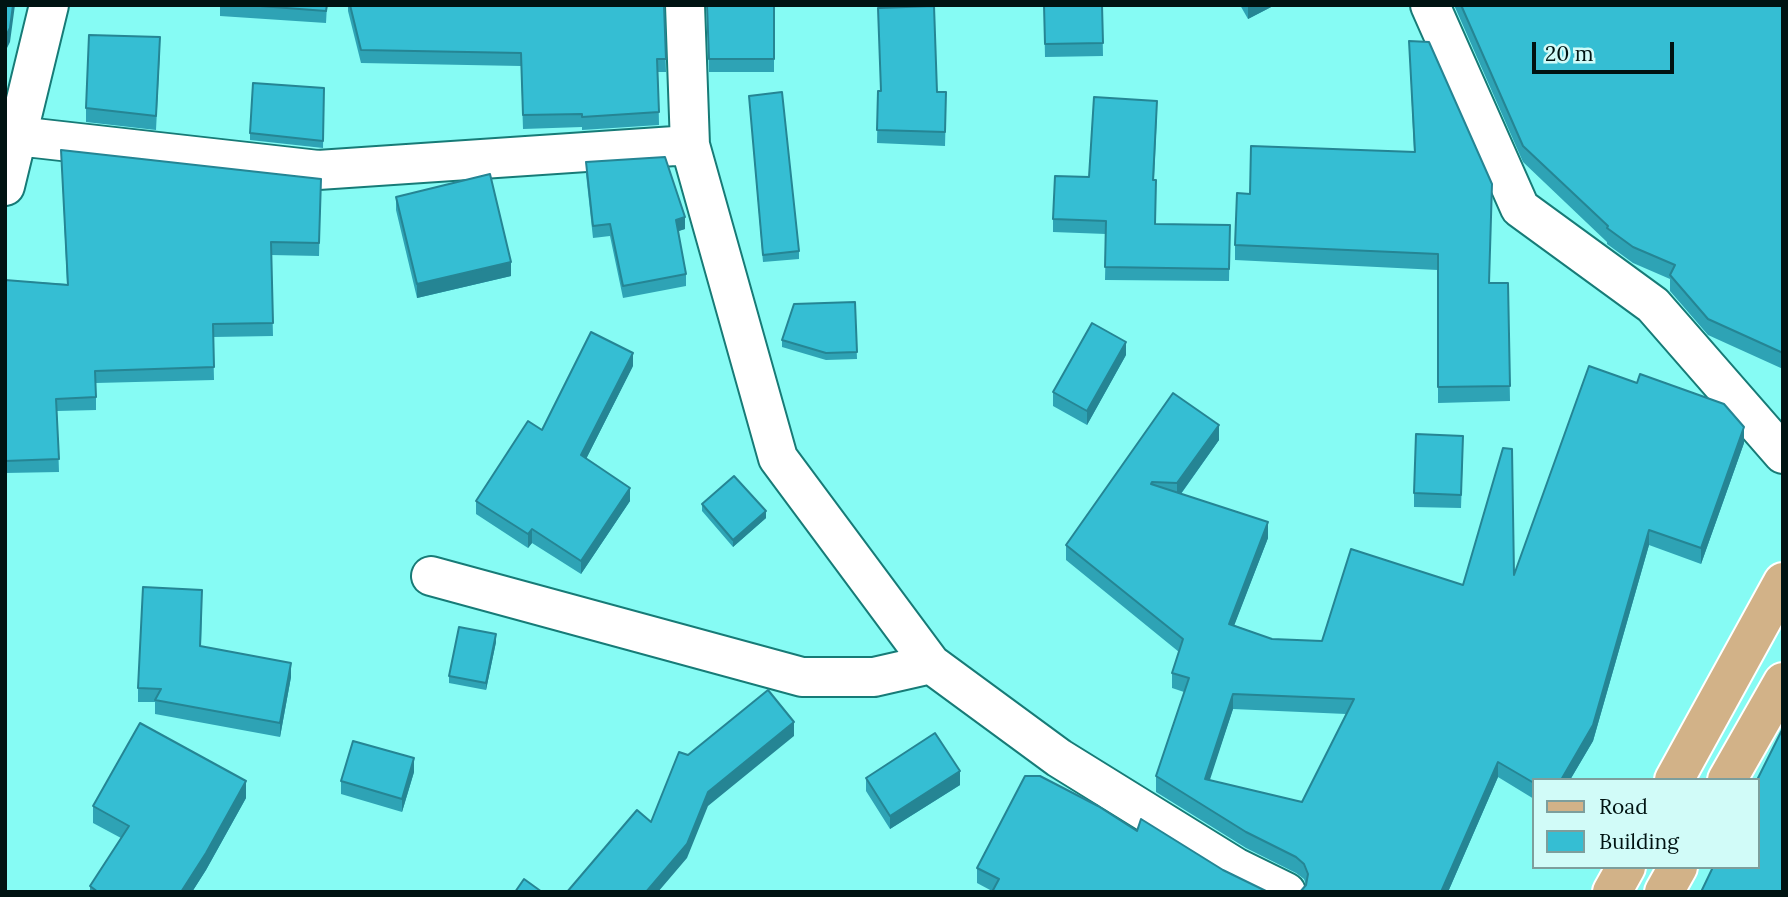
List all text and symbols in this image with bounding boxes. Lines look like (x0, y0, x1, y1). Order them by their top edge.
scale bar (1536, 28, 1678, 72)
text: 20 m (1545, 40, 1594, 67)
legend (1532, 778, 1760, 869)
text: Road (1599, 793, 1648, 820)
text: Building (1599, 828, 1679, 855)

